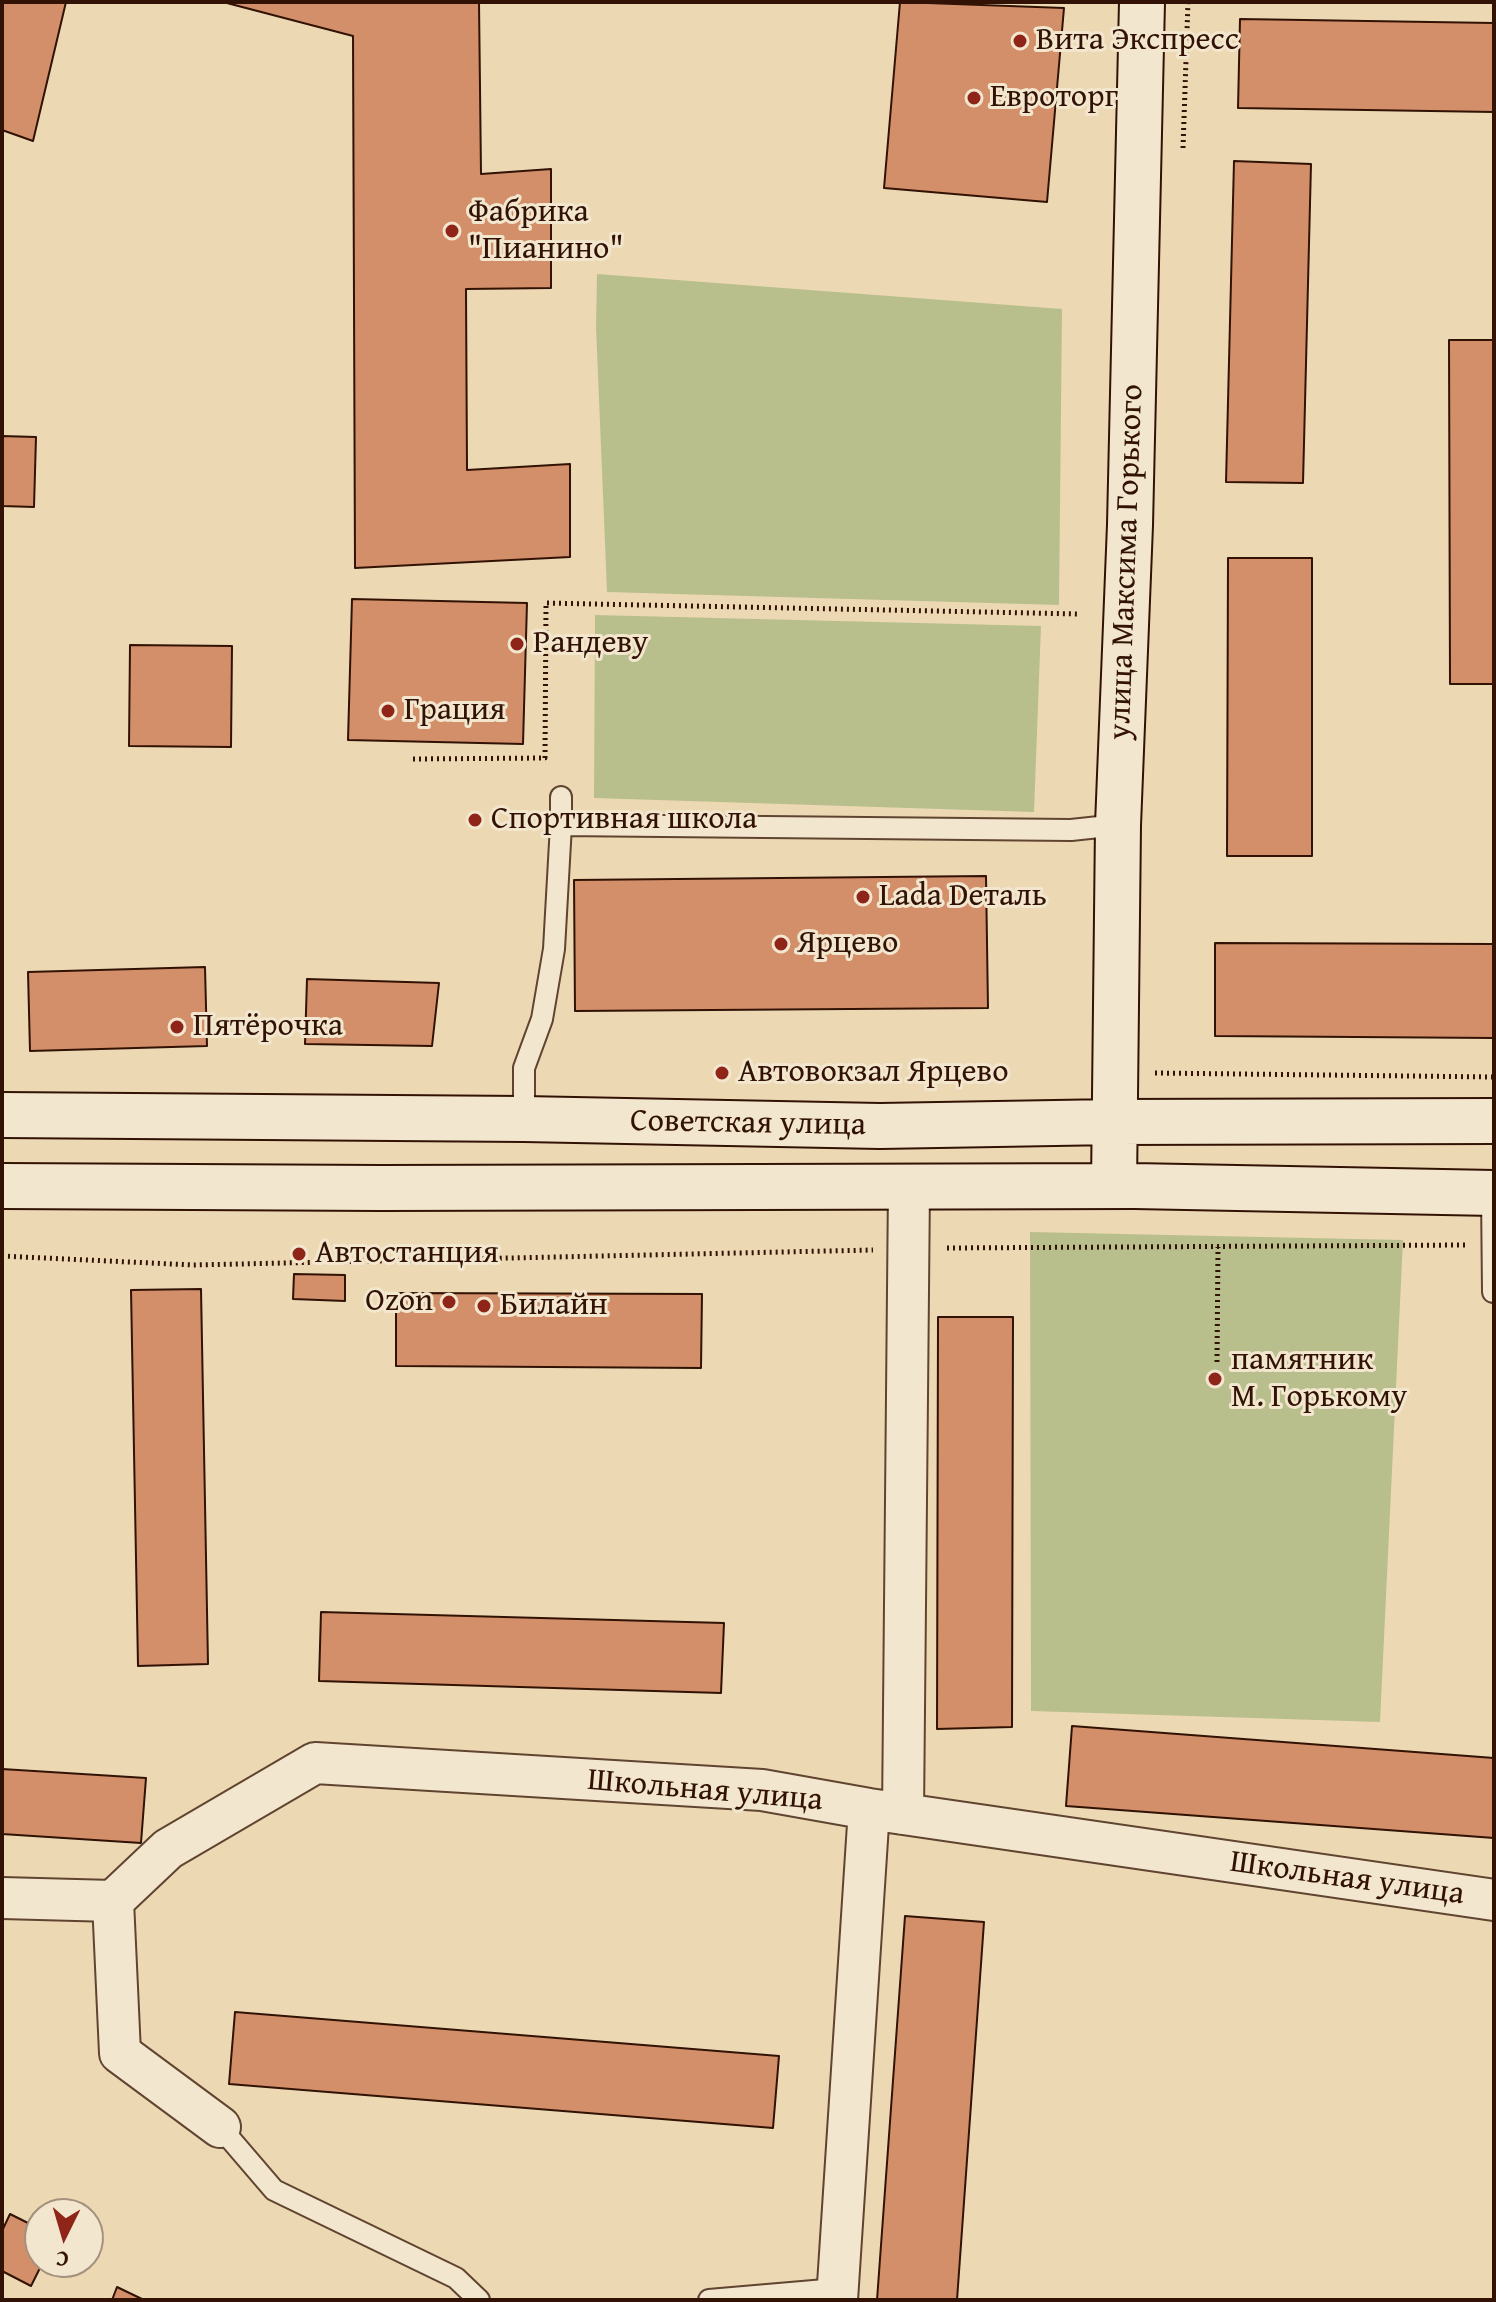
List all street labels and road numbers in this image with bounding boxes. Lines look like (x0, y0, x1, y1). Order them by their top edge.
street label: улица Максима Горького (1102, 383, 1152, 741)
street label: Советская улица (630, 1103, 866, 1145)
street label: Школьная улица (586, 1762, 824, 1820)
street label: Школьная улица (1227, 1844, 1467, 1914)

